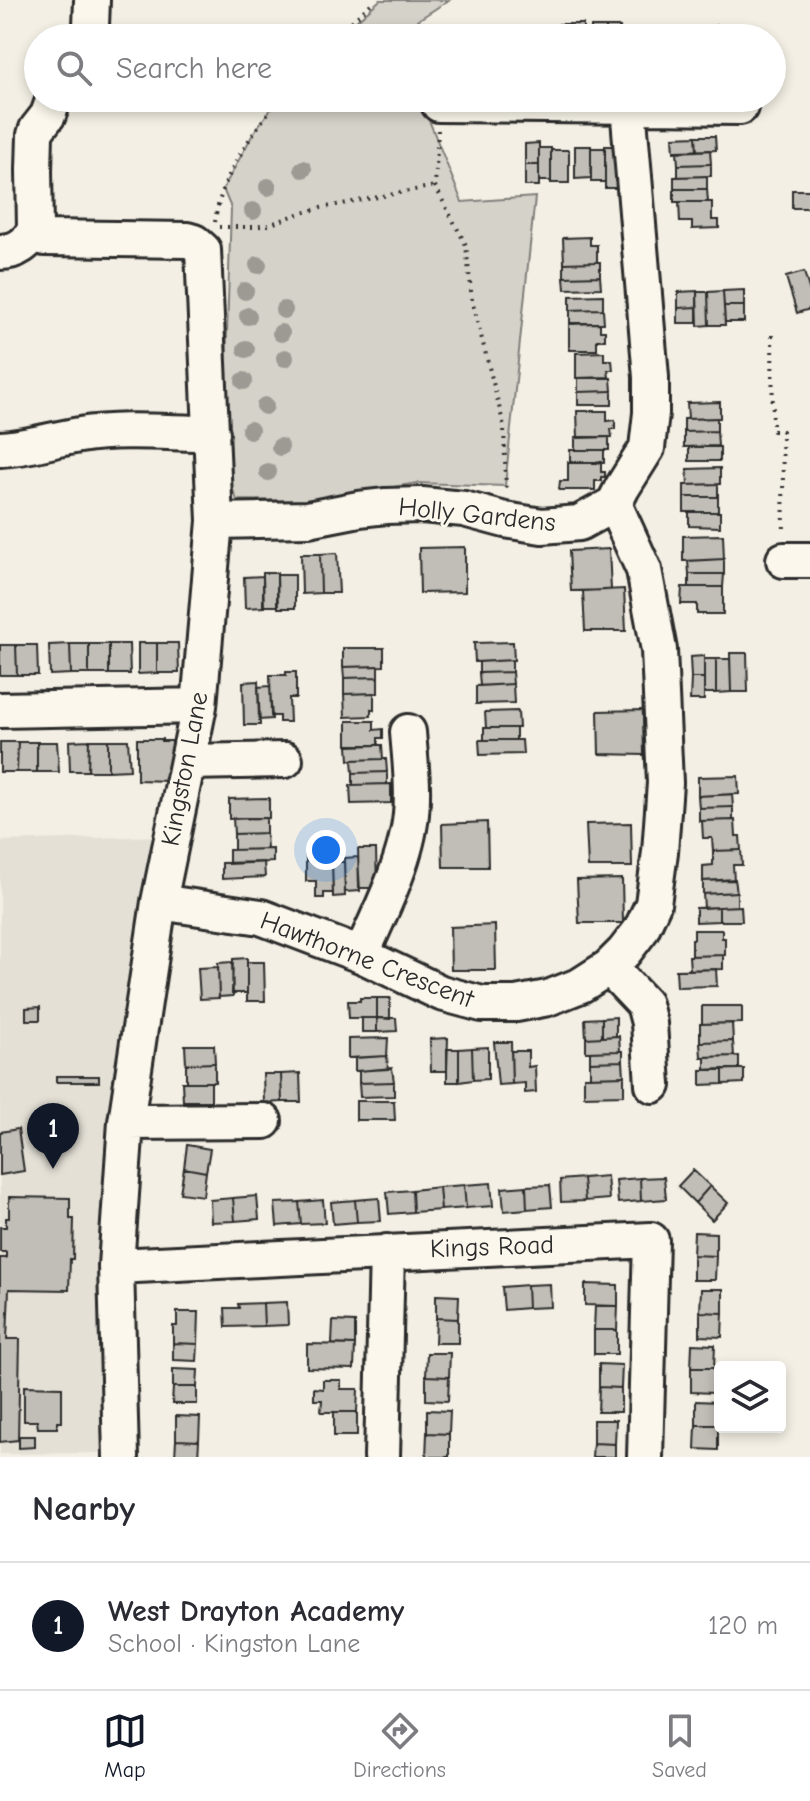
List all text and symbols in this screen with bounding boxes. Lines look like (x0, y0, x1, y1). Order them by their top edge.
search box (24, 24, 786, 112)
icon: search (52, 46, 96, 90)
text: Search here (116, 51, 272, 86)
street label: Holly Gardens (397, 492, 557, 538)
street label: Kingston Lane (155, 689, 215, 849)
your location (306, 830, 346, 870)
street label: Hawthorne Crescent (256, 905, 479, 1015)
pin: 1 (27, 1103, 79, 1169)
street label: Kings Road (429, 1230, 555, 1264)
map controls (714, 1361, 786, 1433)
button: layers (714, 1361, 786, 1433)
text: Nearby (32, 1489, 135, 1529)
text: West Drayton Academy (108, 1594, 404, 1629)
text: 1 (53, 1611, 63, 1641)
text: 120 m (708, 1611, 778, 1641)
text: School · Kingston Lane (108, 1629, 360, 1659)
tab: Map (103, 1709, 147, 1783)
tab: Directions (353, 1709, 446, 1783)
tab: Saved (652, 1709, 707, 1783)

